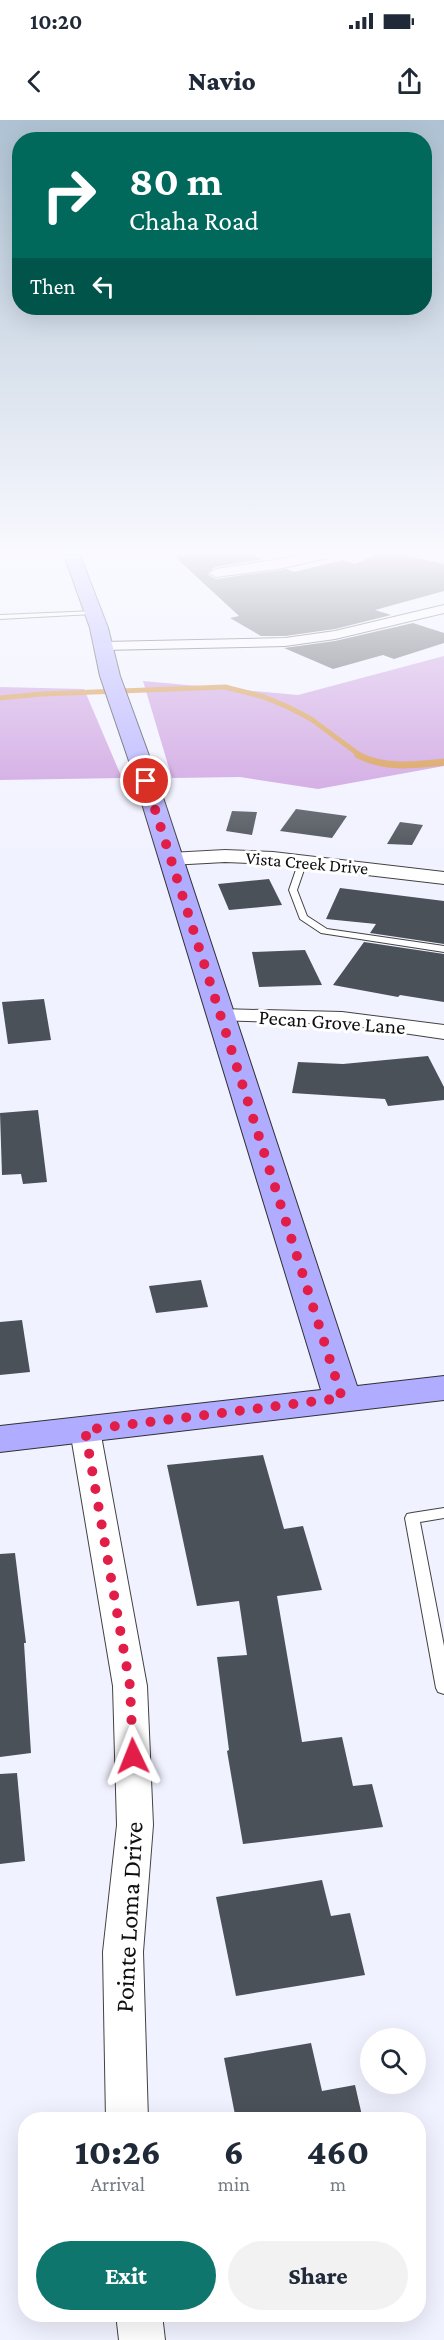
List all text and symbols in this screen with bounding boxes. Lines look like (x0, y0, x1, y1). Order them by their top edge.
text: 10:20 (30, 9, 82, 34)
icon: back (18, 65, 51, 98)
icon: share (393, 65, 426, 98)
text: Navio (188, 66, 256, 96)
icon: right (30, 156, 108, 234)
text: 80 m (129, 157, 223, 204)
text: Chaha Road (129, 206, 259, 236)
icon: left (87, 270, 120, 303)
text: Then (30, 274, 75, 299)
pin (120, 755, 171, 806)
icon: arrive (129, 764, 162, 797)
street label: Vista Creek Drive (245, 848, 369, 878)
street label: Pecan Grove Lane (258, 1005, 406, 1039)
position arrow (101, 1724, 165, 1788)
street label: Pointe Loma Drive (110, 1821, 148, 2013)
map controls (360, 2028, 426, 2094)
button: search (360, 2028, 426, 2094)
text: 10:26 (75, 2132, 161, 2172)
text: 6 (224, 2132, 244, 2172)
text: 460 (307, 2132, 369, 2172)
text: Arrival (91, 2173, 145, 2195)
text: min (218, 2173, 250, 2195)
text: m (330, 2173, 346, 2195)
button: Exit (36, 2241, 216, 2310)
button: Share (228, 2241, 408, 2310)

